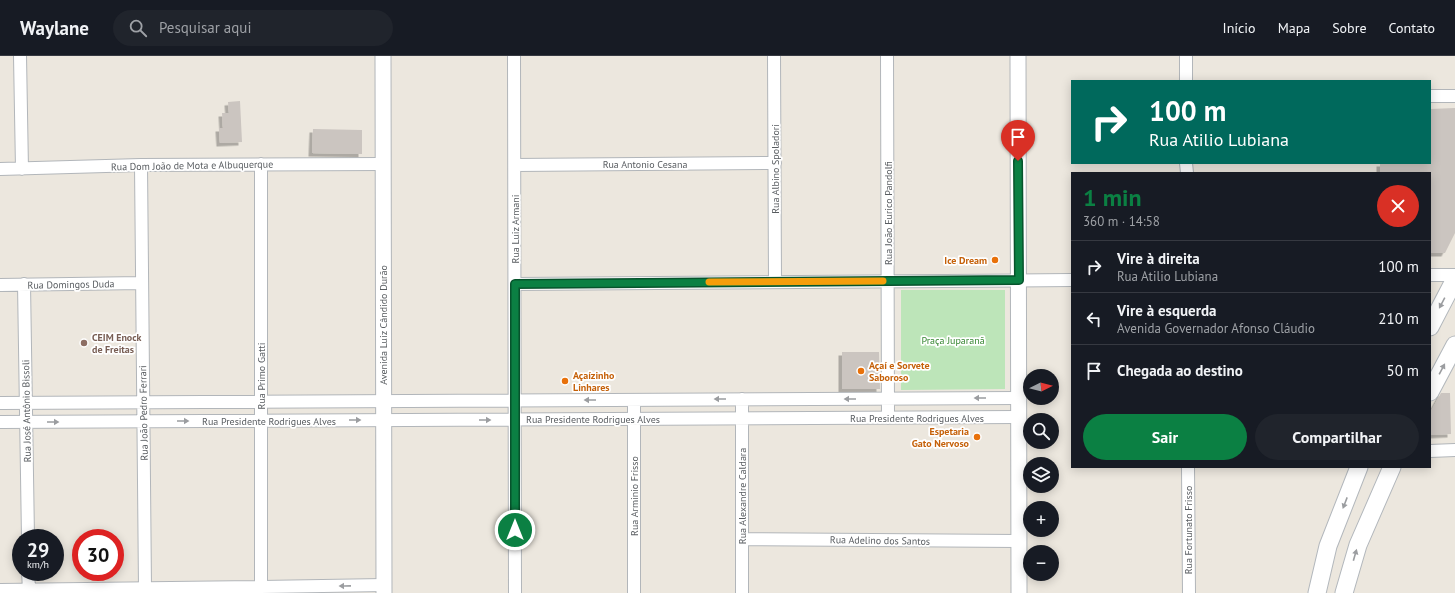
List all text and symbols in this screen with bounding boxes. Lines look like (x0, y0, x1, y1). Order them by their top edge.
search box (113, 10, 393, 46)
text: Waylane (20, 16, 89, 40)
icon: search (127, 17, 149, 39)
text: Pesquisar aqui (159, 18, 251, 37)
text: Início (1223, 19, 1256, 37)
text: Mapa (1278, 19, 1310, 37)
text: Sobre (1332, 19, 1367, 37)
text: Contato (1389, 19, 1435, 37)
text: 100 m (1149, 92, 1226, 129)
icon: right (1083, 96, 1135, 148)
pin (1001, 120, 1035, 161)
street label: Rua Albino Spoladori (769, 124, 782, 214)
icon: arrive (1007, 126, 1029, 148)
text: Rua Atilio Lubiana (1149, 128, 1289, 151)
street label: Rua Dom João de Mota e Albuquerque (111, 158, 273, 173)
street label: Rua Antonio Cesana (603, 158, 687, 171)
street label: Rua João Eurico Pandolfi (882, 161, 895, 265)
text: 1 min (1083, 182, 1142, 213)
button: close (1377, 185, 1419, 227)
street label: Rua Luiz Armani (509, 195, 522, 263)
text: 360 m · 14:58 (1083, 213, 1160, 230)
text: Vire à direita (1117, 249, 1200, 268)
place label: Ice Dream (944, 254, 987, 267)
marker: Ice Dream (990, 255, 1000, 265)
icon: right (1083, 256, 1105, 278)
text: 100 m (1378, 257, 1419, 276)
street label: Avenida Luiz Cândido Durão (377, 265, 390, 385)
text: Rua Atilio Lubiana (1117, 268, 1218, 285)
street label: Rua Domingos Duda (27, 277, 115, 292)
one-way arrow (1439, 297, 1446, 309)
text: Vire à esquerda (1117, 301, 1216, 320)
icon: left (1083, 308, 1105, 330)
text: 210 m (1378, 309, 1419, 328)
text: Avenida Governador Afonso Cláudio (1117, 320, 1315, 337)
place label: CEIM Enock de Freitas (92, 331, 142, 356)
park label: Praça Juparanã (921, 334, 985, 347)
marker: CEIM Enock de Freitas (79, 338, 89, 348)
street label: Rua Primo Gatti (255, 343, 268, 409)
street label: Rua José Antônio Bissoli (19, 359, 34, 463)
place label: Açaí e Sorvete Saboroso (869, 359, 929, 384)
icon: arrive (1083, 360, 1105, 382)
text: Chegada ao destino (1117, 361, 1243, 380)
text: 50 m (1386, 361, 1419, 380)
one-way arrow (1439, 363, 1446, 374)
street label: Rua João Pedro Ferrari (136, 365, 151, 461)
marker: Açaí e Sorvete Saboroso (856, 366, 866, 376)
place label: Açaízinho Linhares (573, 369, 615, 394)
north arrow (1023, 369, 1059, 405)
map controls (1023, 369, 1059, 581)
marker: Açaízinho Linhares (560, 376, 570, 386)
one-way arrow (973, 395, 986, 401)
one-way arrow (713, 396, 726, 402)
one-way arrow (843, 396, 856, 402)
one-way arrow (583, 397, 596, 403)
street label: Rua Presidente Rodrigues Alves (850, 412, 984, 425)
street label: Rua Presidente Rodrigues Alves (526, 413, 660, 426)
button: search (1023, 413, 1059, 449)
button: Sair (1083, 414, 1247, 460)
button: Compartilhar (1255, 414, 1419, 460)
street label: Rua Presidente Rodrigues Alves (202, 415, 336, 428)
one-way arrow (349, 417, 362, 423)
one-way arrow (479, 417, 492, 423)
one-way arrow (177, 418, 190, 424)
one-way arrow (47, 419, 60, 425)
place label: Espetaria Gato Nervoso (912, 425, 970, 450)
marker: Espetaria Gato Nervoso (972, 432, 982, 442)
street label: Rua Alexandre Caldara (736, 448, 749, 544)
street label: Rua Arminio Frisso (628, 456, 641, 536)
button: layers (1023, 457, 1059, 493)
street label: Rua Fortunato Frisso (1182, 486, 1195, 574)
one-way arrow (1341, 498, 1347, 510)
button: + (1023, 501, 1059, 537)
position arrow (494, 509, 536, 551)
speed limit sign: 30 (72, 529, 124, 581)
street label: Rua Adelino dos Santos (830, 533, 930, 548)
text: 29 (27, 537, 49, 563)
button: − (1023, 545, 1059, 581)
one-way arrow (1352, 549, 1358, 561)
text: km/h (27, 558, 49, 571)
one-way arrow (339, 582, 351, 589)

